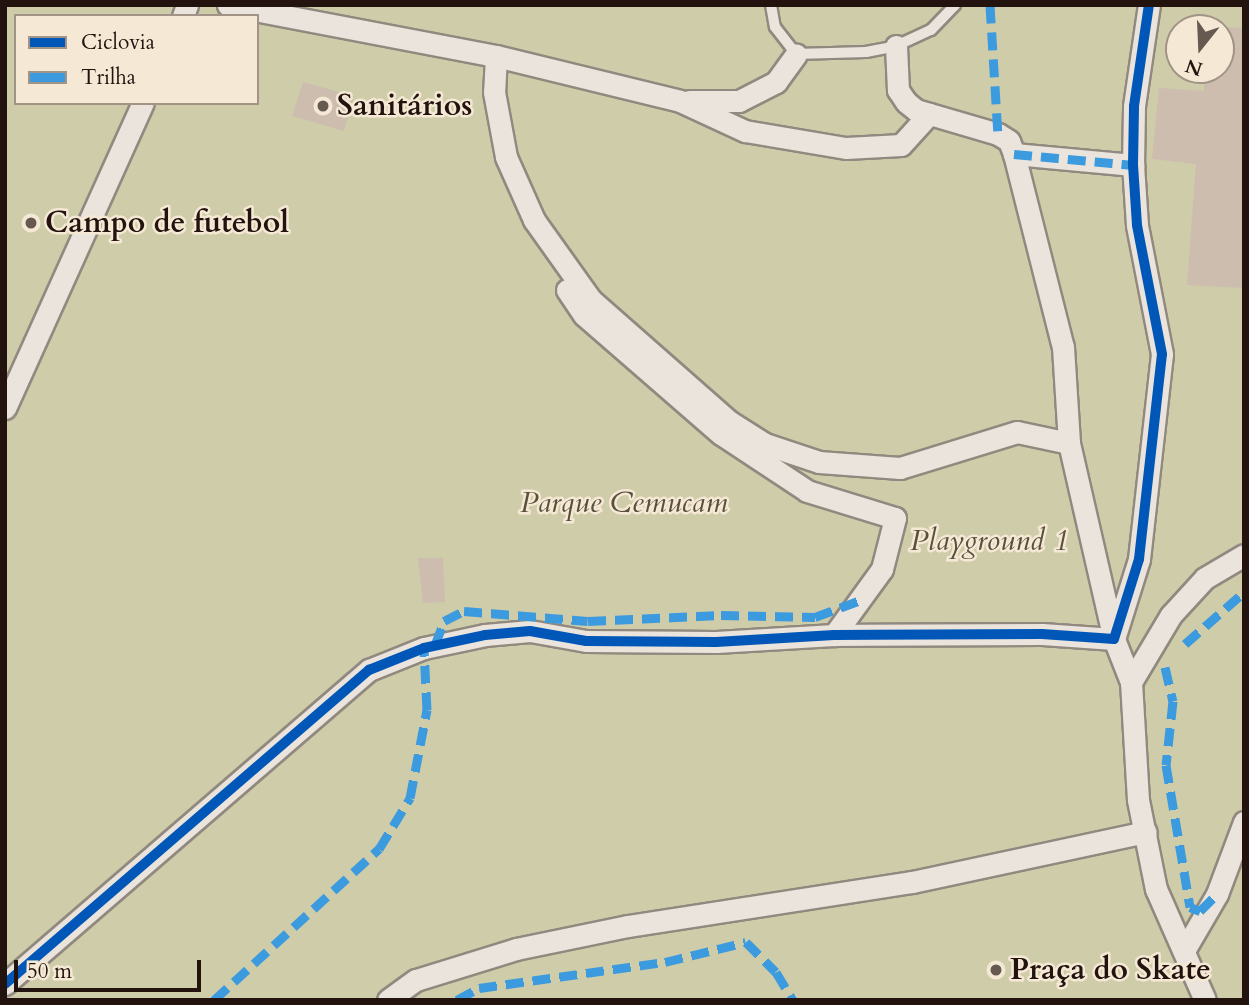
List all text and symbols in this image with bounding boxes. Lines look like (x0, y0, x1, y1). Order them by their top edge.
legend (14, 14, 259, 105)
north arrow (1165, 14, 1235, 84)
text: Ciclovia (81, 28, 155, 57)
text: N (1182, 52, 1206, 82)
text: Trilha (81, 63, 136, 92)
place label: Sanitários (337, 88, 472, 124)
marker: Sanitários (315, 98, 331, 114)
place label: Campo de futebol (45, 205, 289, 241)
marker: Campo de futebol (23, 215, 39, 231)
park label: Parque Cemucam (520, 485, 728, 521)
park label: Playground 1 (910, 523, 1068, 559)
scale bar (18, 946, 205, 990)
place label: Praça do Skate (1010, 952, 1211, 988)
text: 50 m (27, 957, 72, 986)
marker: Praça do Skate (988, 962, 1004, 978)

